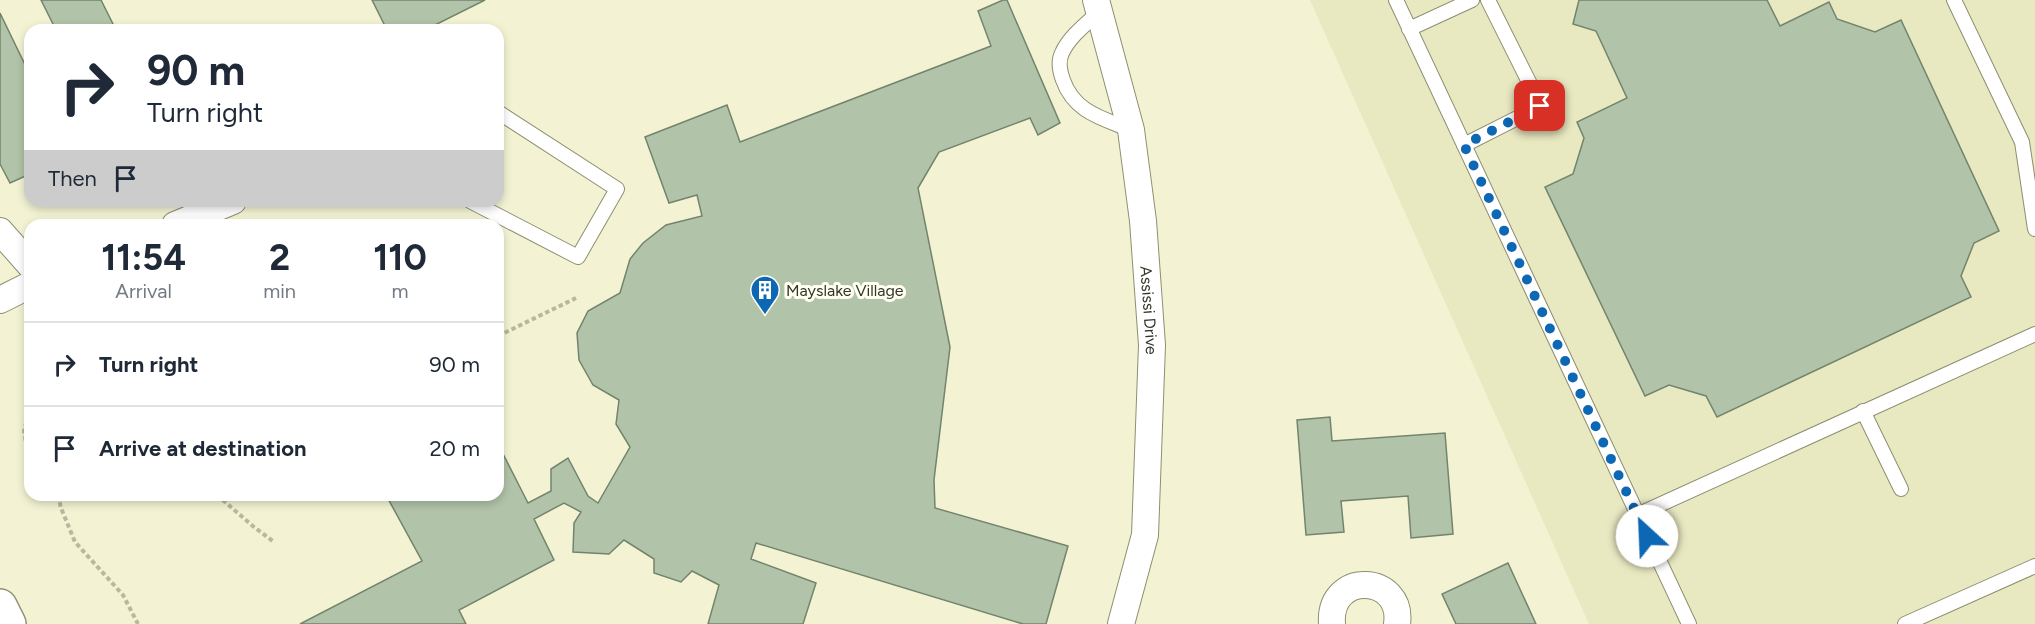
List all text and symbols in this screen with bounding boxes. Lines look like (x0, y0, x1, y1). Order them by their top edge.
text: 90 m (147, 45, 245, 96)
icon: right (48, 48, 126, 126)
pin (1514, 80, 1565, 131)
icon: arrive (1523, 89, 1556, 122)
text: Turn right (147, 96, 263, 129)
icon: arrive (109, 162, 142, 195)
text: Then (48, 165, 97, 192)
text: 11:54 (101, 236, 186, 279)
text: 2 (269, 236, 290, 279)
text: 110 (373, 236, 427, 279)
street label: Assissi Drive (1136, 265, 1161, 355)
building icon: Mayslake Village (749, 274, 781, 316)
text: Arrival (115, 279, 172, 303)
text: min (263, 279, 296, 303)
text: m (391, 279, 409, 303)
place label: Mayslake Village (786, 281, 904, 300)
icon: right (48, 348, 81, 381)
text: Turn right (99, 351, 198, 378)
text: 90 m (429, 351, 480, 378)
icon: arrive (48, 432, 81, 465)
text: Arrive at destination (99, 435, 307, 462)
text: 20 m (429, 435, 480, 462)
position arrow (1615, 504, 1679, 568)

